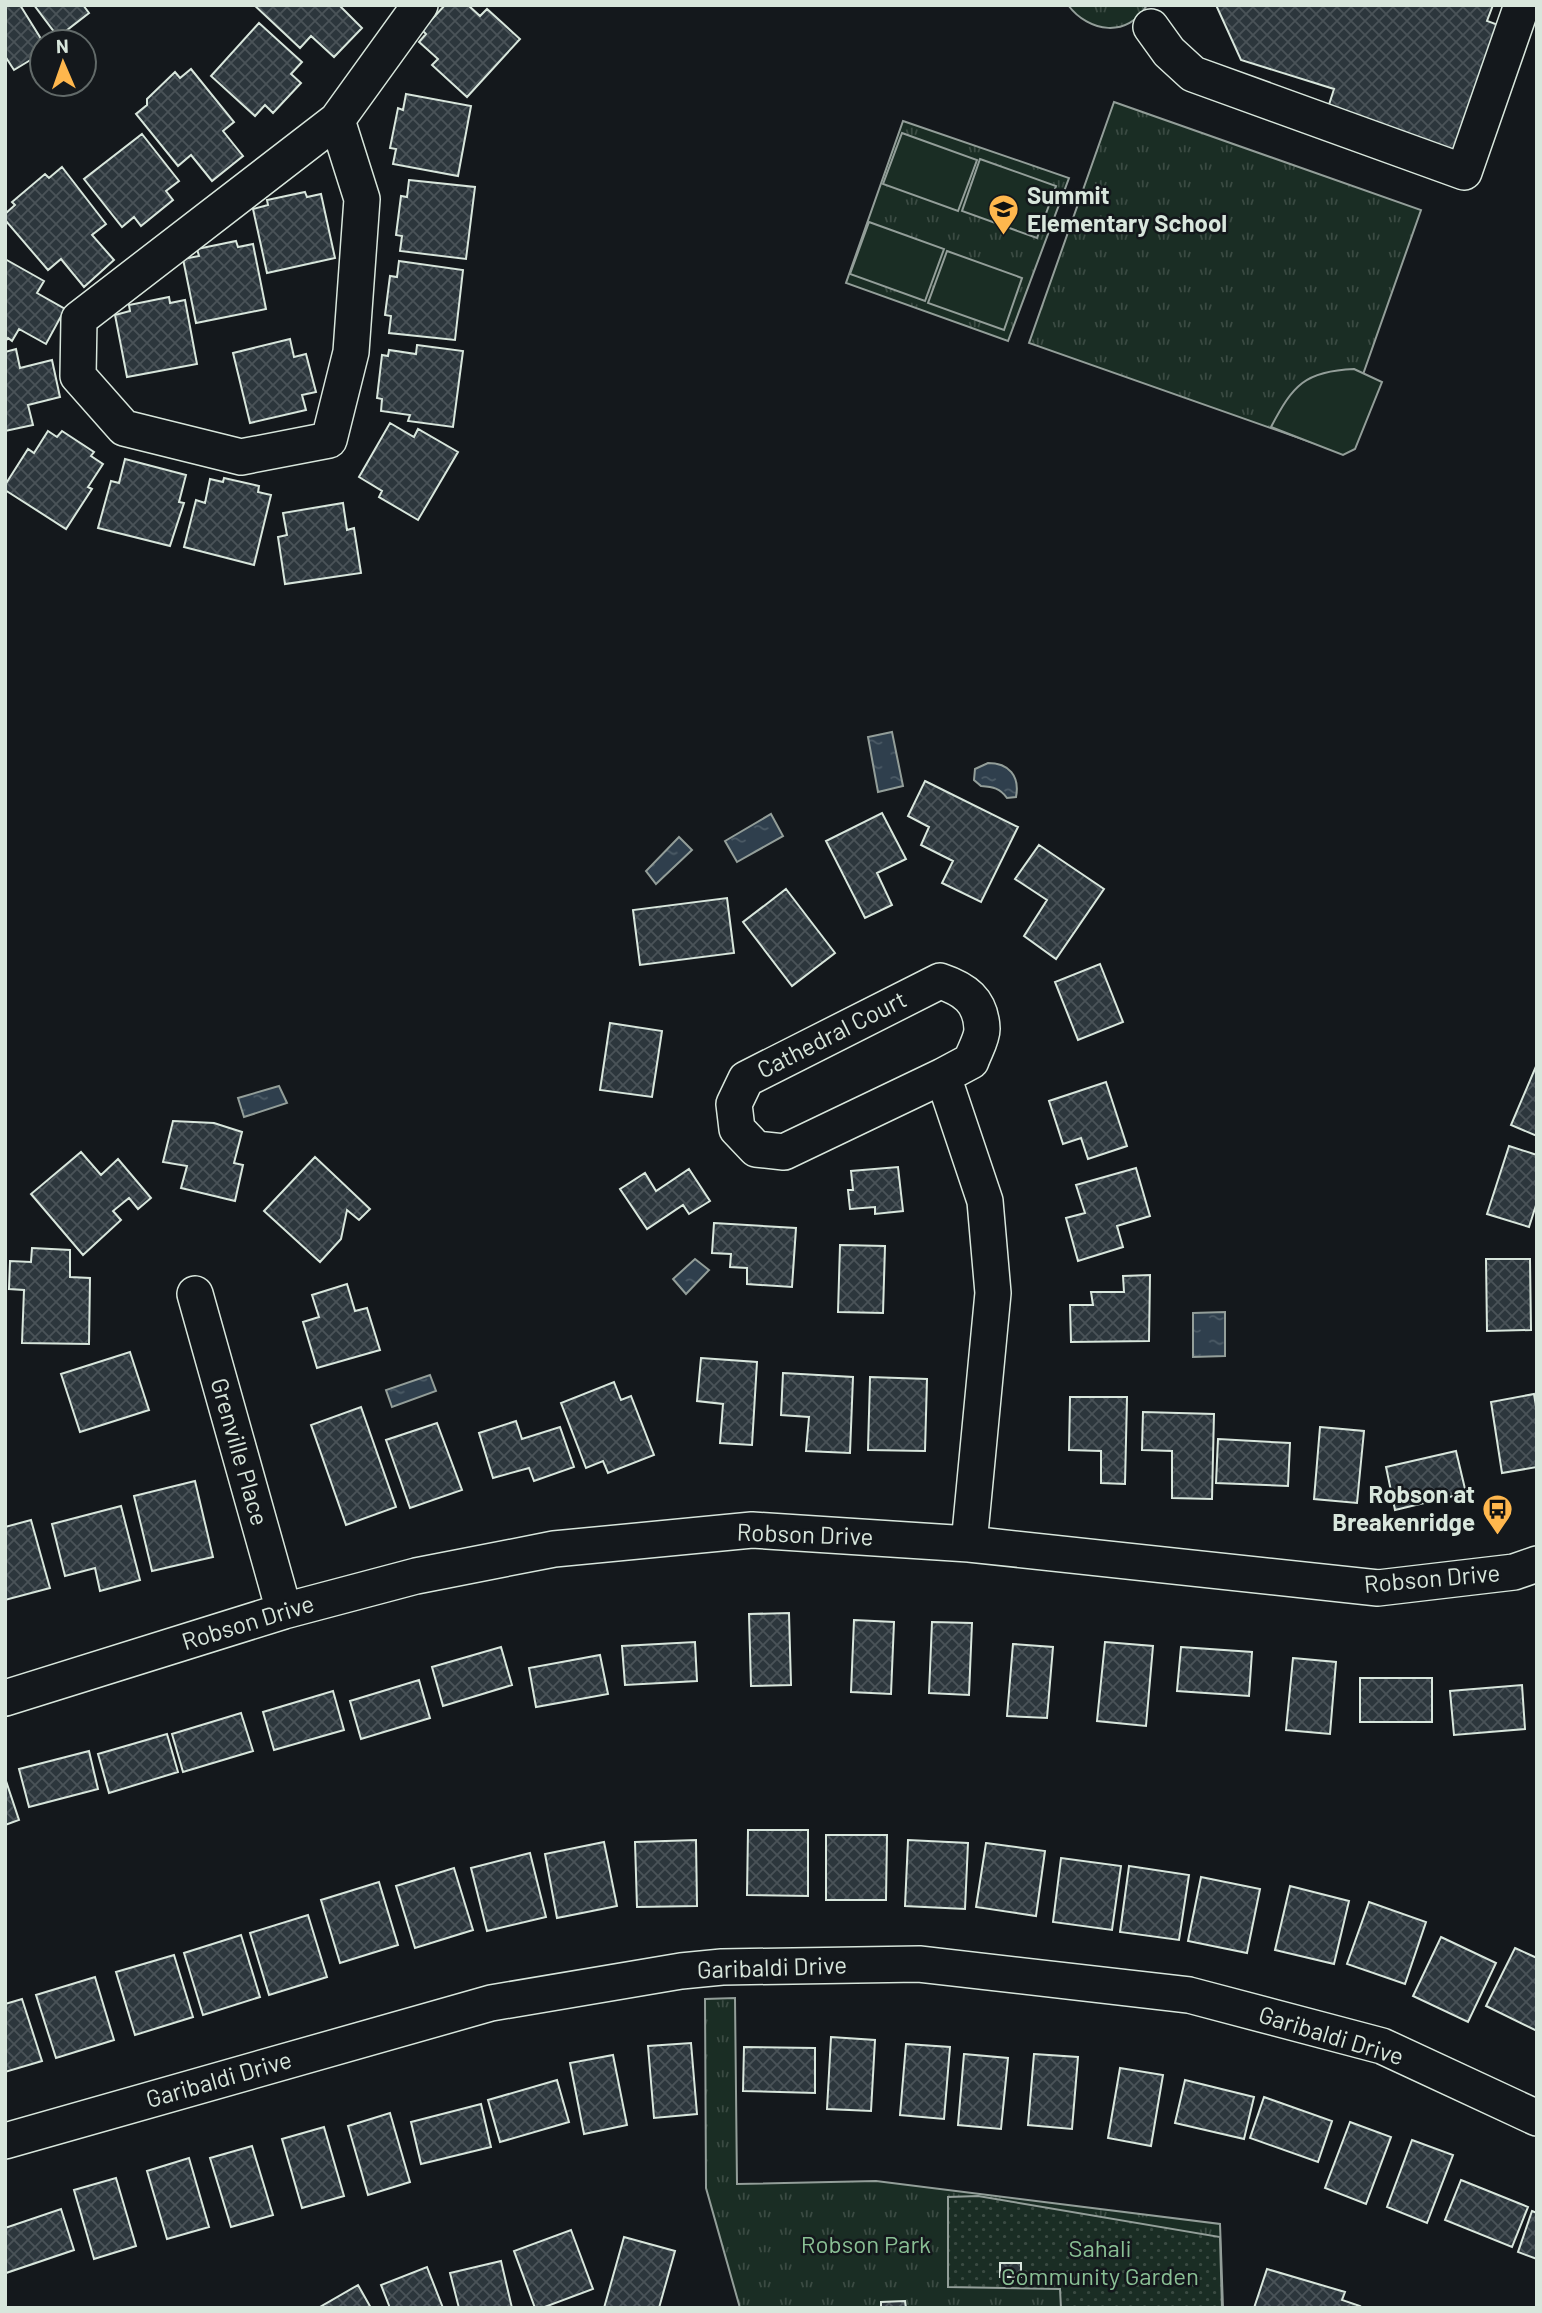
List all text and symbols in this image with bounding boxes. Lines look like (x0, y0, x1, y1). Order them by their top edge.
north arrow (28, 28, 98, 98)
text: N (56, 34, 69, 57)
place label: Summit Elementary School (1027, 180, 1227, 237)
school or university icon: Summit Elementary School (987, 193, 1021, 237)
street label: Cathedral Court (752, 984, 911, 1084)
street label: Grenville Place (206, 1374, 275, 1529)
place label: Robson at Breakenridge (1332, 1479, 1475, 1536)
bus stop icon: Robson at Breakenridge (1481, 1492, 1515, 1536)
street label: Robson Drive (736, 1517, 874, 1550)
street label: Robson Drive (1363, 1557, 1501, 1598)
street label: Robson Drive (178, 1588, 317, 1655)
street label: Garibaldi Drive (696, 1949, 847, 1984)
street label: Garibaldi Drive (1255, 1999, 1407, 2070)
street label: Garibaldi Drive (142, 2044, 295, 2113)
park label: Robson Park (801, 2229, 931, 2258)
park label: Sahali Community Garden (1001, 2233, 1199, 2290)

